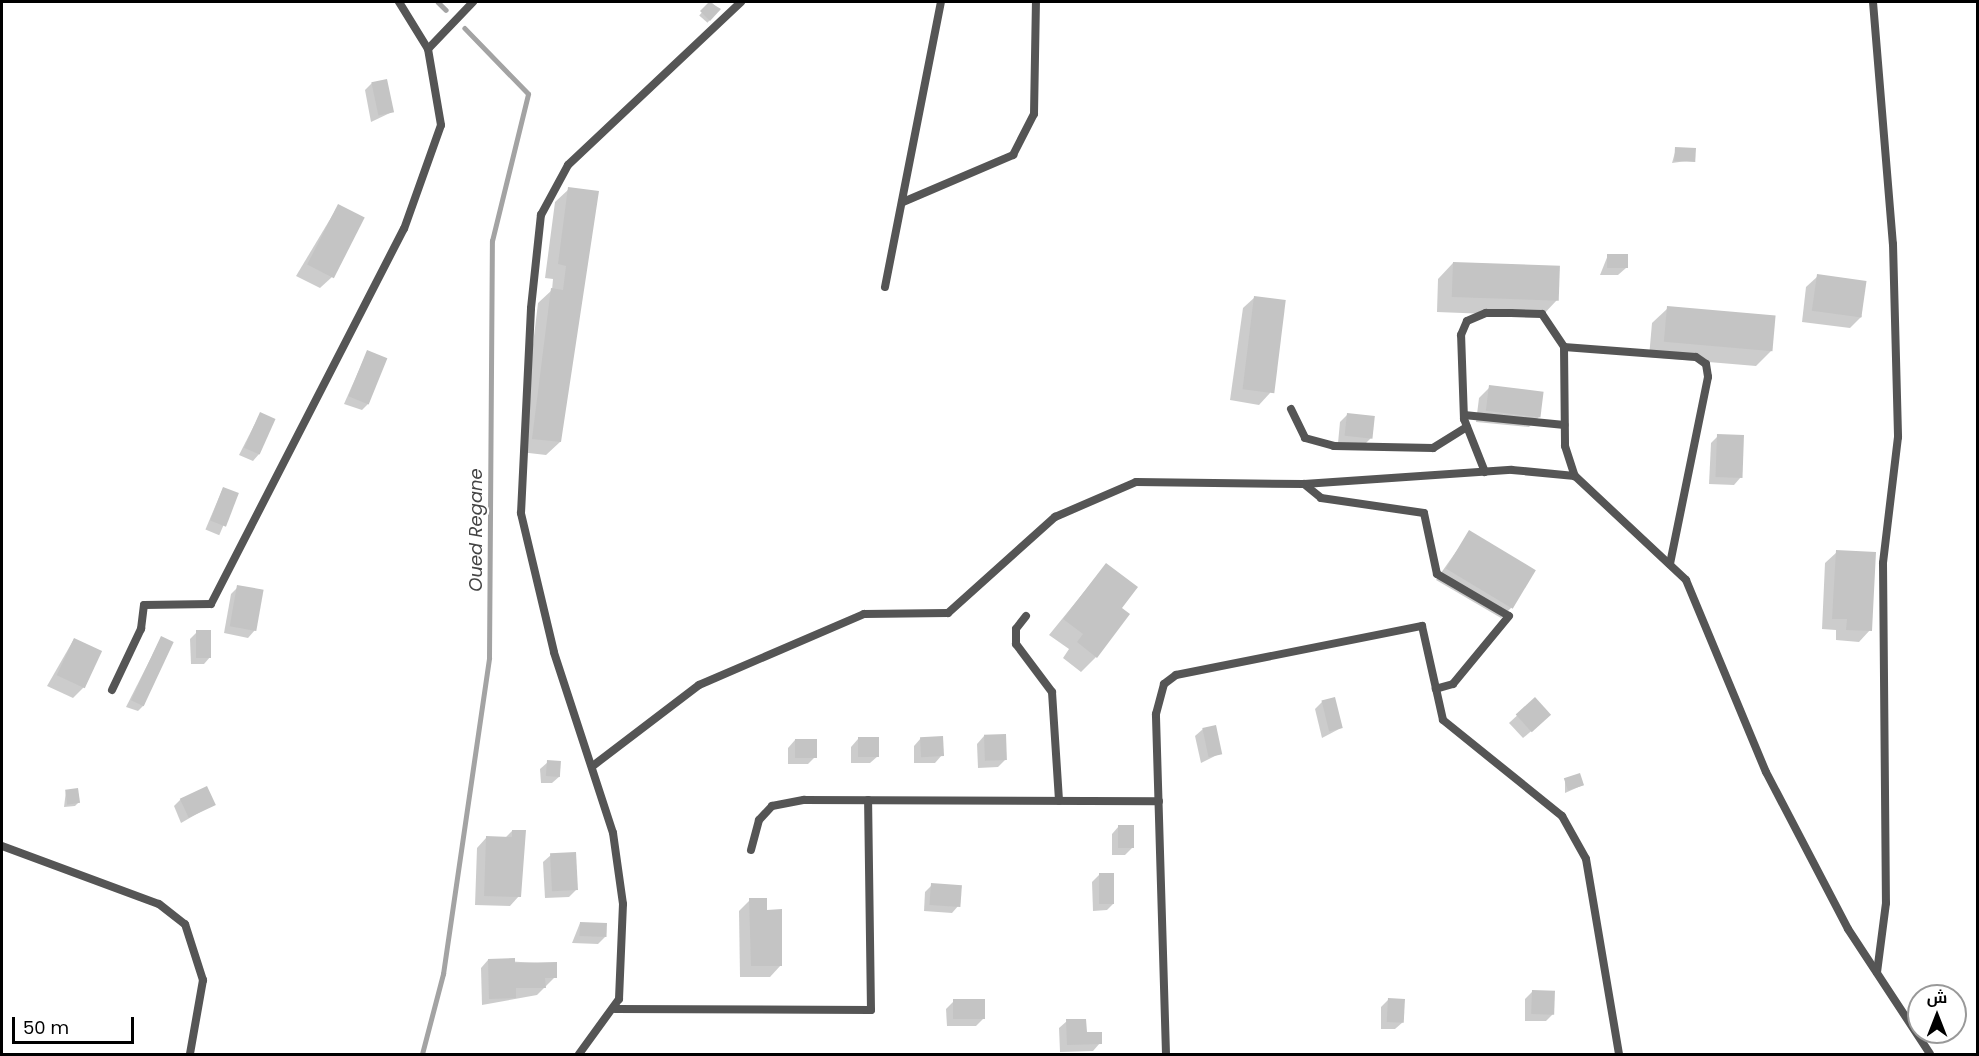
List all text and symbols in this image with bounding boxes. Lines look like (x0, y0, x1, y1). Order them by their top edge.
water label: Oued Regane (465, 468, 487, 592)
north arrow (1907, 984, 1967, 1044)
text: ش (1927, 986, 1947, 1009)
scale bar (15, 1005, 136, 1043)
text: 50 m (23, 1015, 69, 1040)

